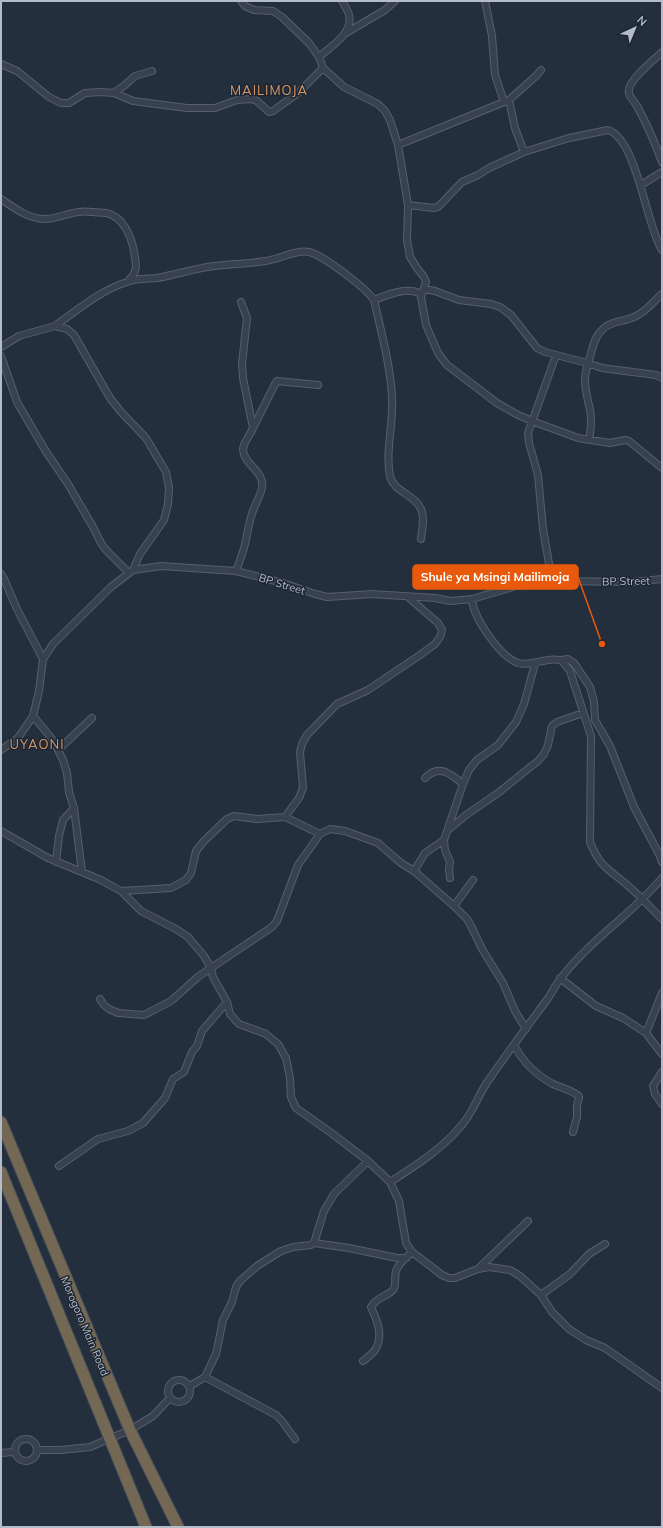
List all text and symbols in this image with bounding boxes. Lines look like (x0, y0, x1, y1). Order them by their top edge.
north arrow (615, 8, 655, 48)
text: N (634, 13, 650, 29)
district label: MAILIMOJA (230, 82, 308, 98)
callout: Shule ya Msingi Mailimoja (413, 565, 578, 589)
text: Shule ya Msingi Mailimoja (421, 569, 569, 584)
street label: BP Street (257, 570, 307, 598)
street label: BP Street (602, 574, 650, 588)
district label: UYAONI (9, 736, 65, 752)
street label: Morogoro Main Road (58, 1274, 112, 1378)

